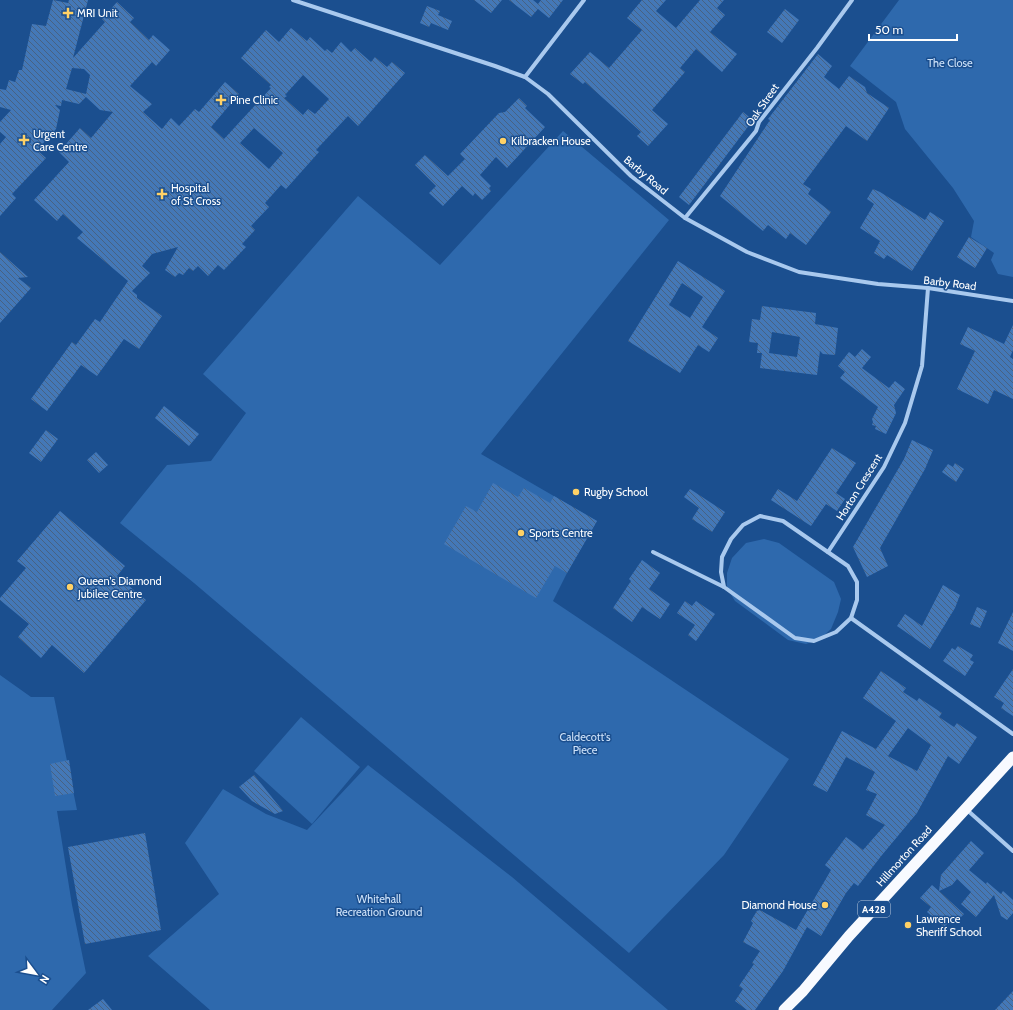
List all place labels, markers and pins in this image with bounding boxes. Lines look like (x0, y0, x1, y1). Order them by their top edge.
place label: MRI Unit (77, 6, 118, 20)
marker: MRI Unit (62, 7, 74, 19)
place label: Pine Clinic (230, 93, 278, 107)
marker: Pine Clinic (215, 94, 227, 106)
place label: Urgent Care Centre (33, 127, 88, 154)
marker: Urgent Care Centre (18, 134, 30, 146)
place label: Kilbracken House (511, 134, 591, 148)
marker: Kilbracken House (498, 136, 508, 146)
place label: Hospital of St Cross (171, 181, 221, 208)
marker: Hospital of St Cross (156, 188, 168, 200)
place label: Rugby School (584, 485, 648, 499)
marker: Rugby School (571, 487, 581, 497)
place label: Sports Centre (529, 526, 593, 540)
marker: Sports Centre (516, 528, 526, 538)
place label: Queen's Diamond Jubilee Centre (77, 574, 162, 601)
marker: Queen's Diamond Jubilee Centre (65, 582, 75, 592)
place label: Diamond House (741, 898, 817, 912)
marker: Diamond House (820, 900, 830, 910)
place label: Lawrence Sheriff School (916, 912, 982, 939)
marker: Lawrence Sheriff School (903, 920, 913, 930)

